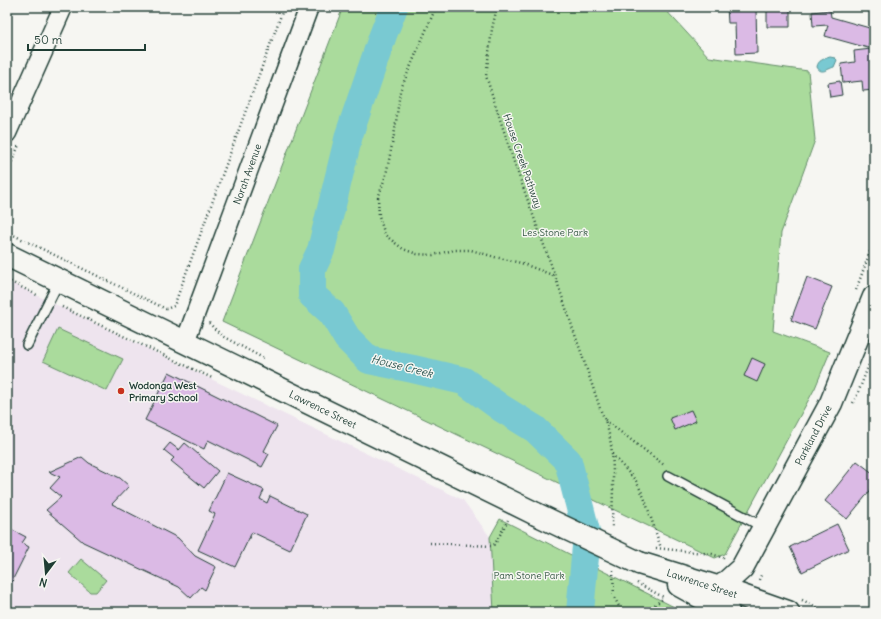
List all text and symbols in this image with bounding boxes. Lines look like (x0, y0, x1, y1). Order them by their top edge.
scale bar (28, 26, 145, 52)
text: 50 m (34, 32, 63, 47)
street label: House Creek Pathway (500, 112, 545, 210)
street label: Norah Avenue (230, 142, 264, 206)
park label: Les Stone Park (522, 226, 588, 239)
water label: House Creek (370, 352, 436, 381)
place label: Wodonga West Primary School (129, 379, 198, 404)
marker: Wodonga West Primary School (116, 386, 126, 396)
street label: Lawrence Street (287, 388, 359, 432)
street label: Parkland Drive (792, 403, 835, 468)
north arrow (26, 553, 66, 593)
street label: Lawrence Street (665, 566, 739, 601)
park label: Pam Stone Park (493, 569, 565, 582)
text: N (38, 575, 49, 590)

